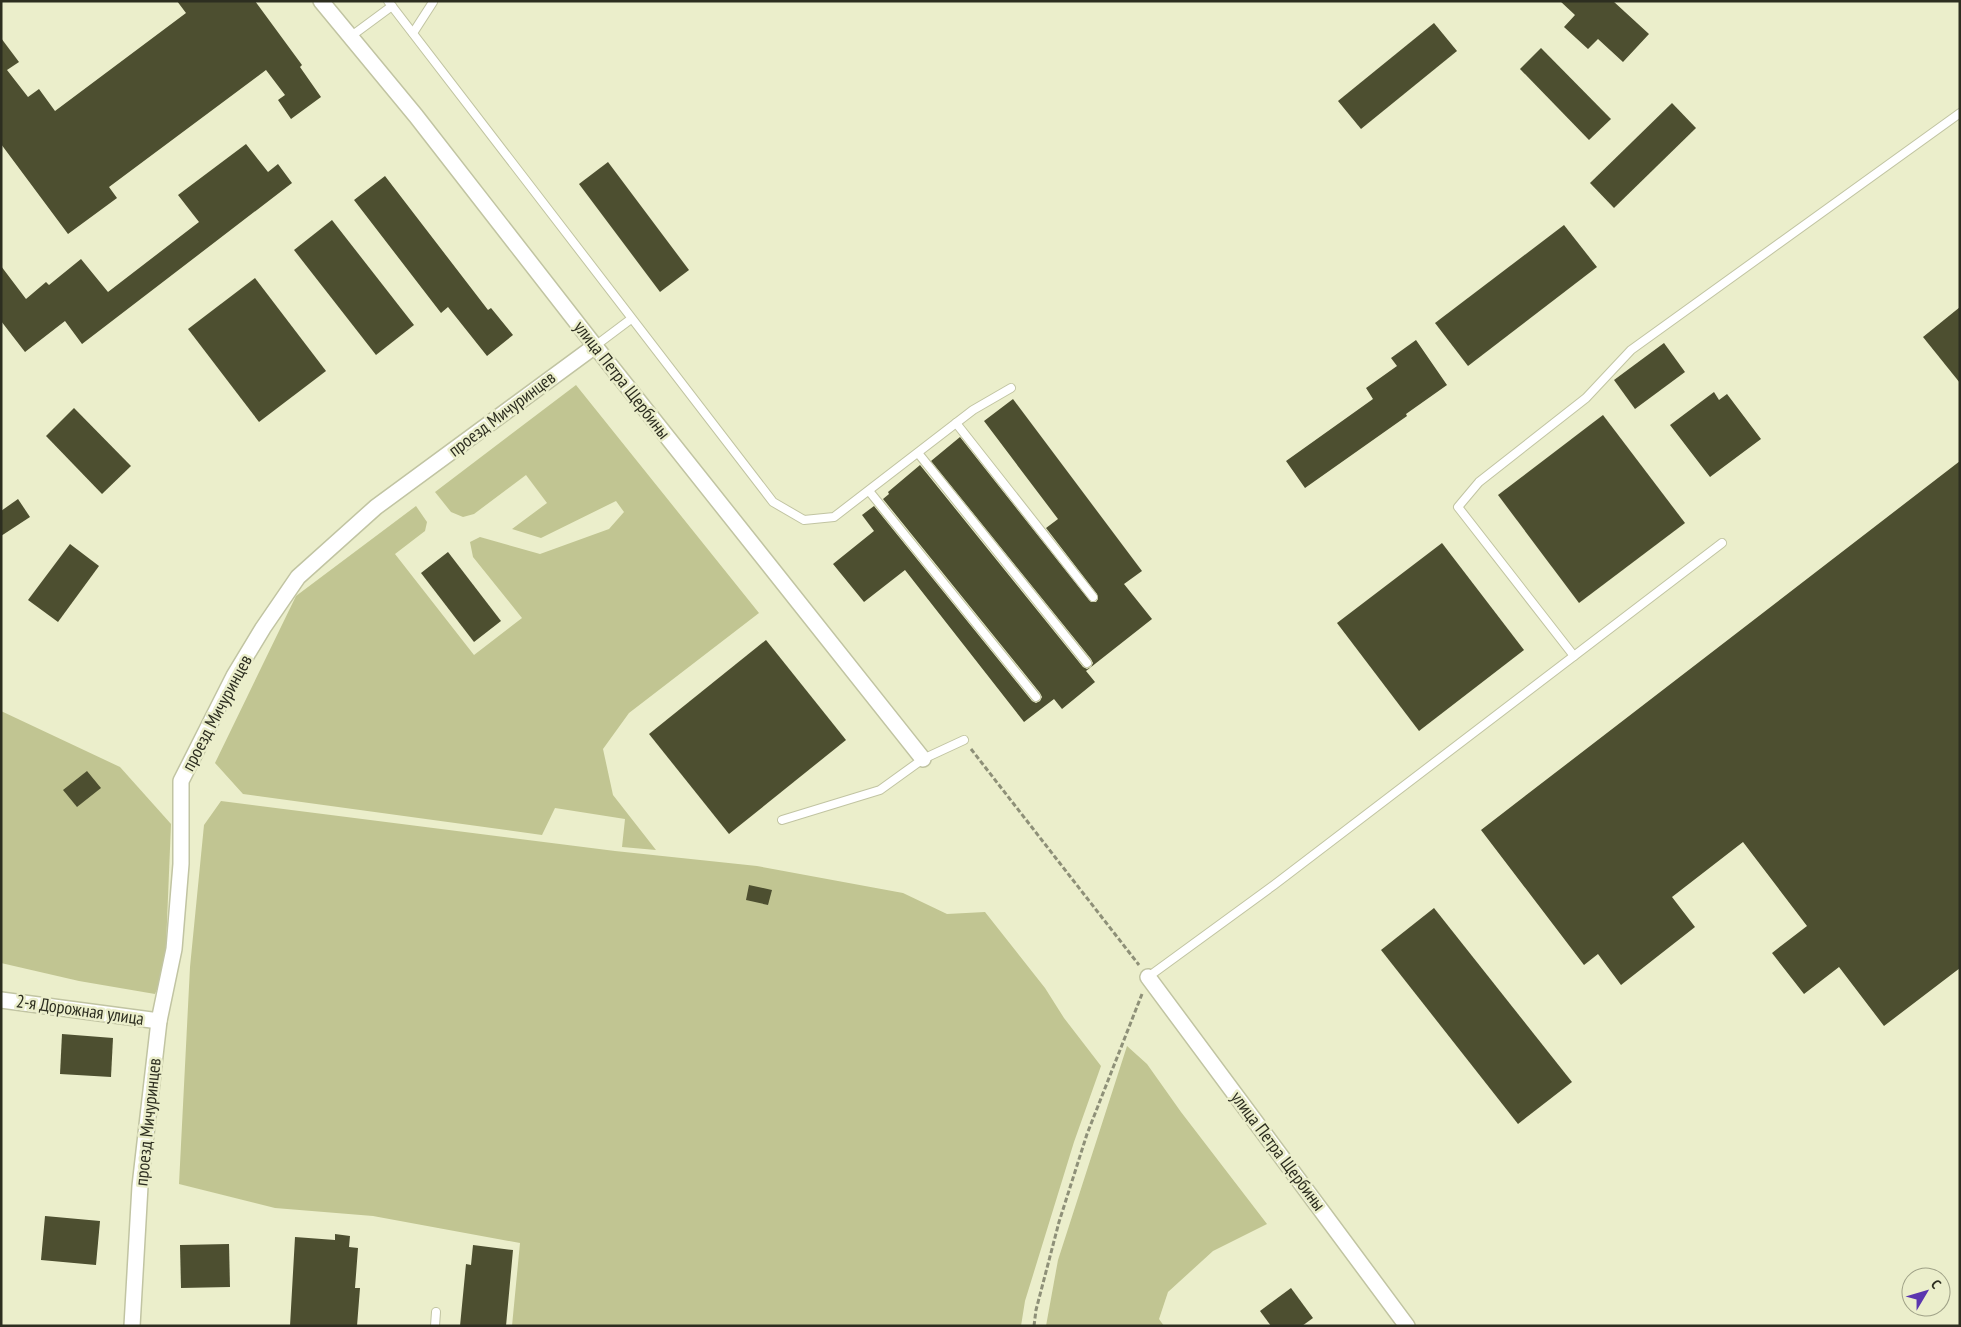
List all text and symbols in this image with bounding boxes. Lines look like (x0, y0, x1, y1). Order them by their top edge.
street label: улица Петра Щербины (569, 316, 676, 443)
street label: проезд Мичуринцев (444, 366, 560, 461)
street label: проезд Мичуринцев (176, 651, 257, 775)
street label: 2-я Дорожная улица (15, 989, 145, 1030)
street label: проезд Мичуринцев (129, 1057, 166, 1187)
street label: улица Петра Щербины (1226, 1086, 1331, 1215)
north arrow (1901, 1267, 1951, 1317)
text: С (1927, 1276, 1946, 1293)

